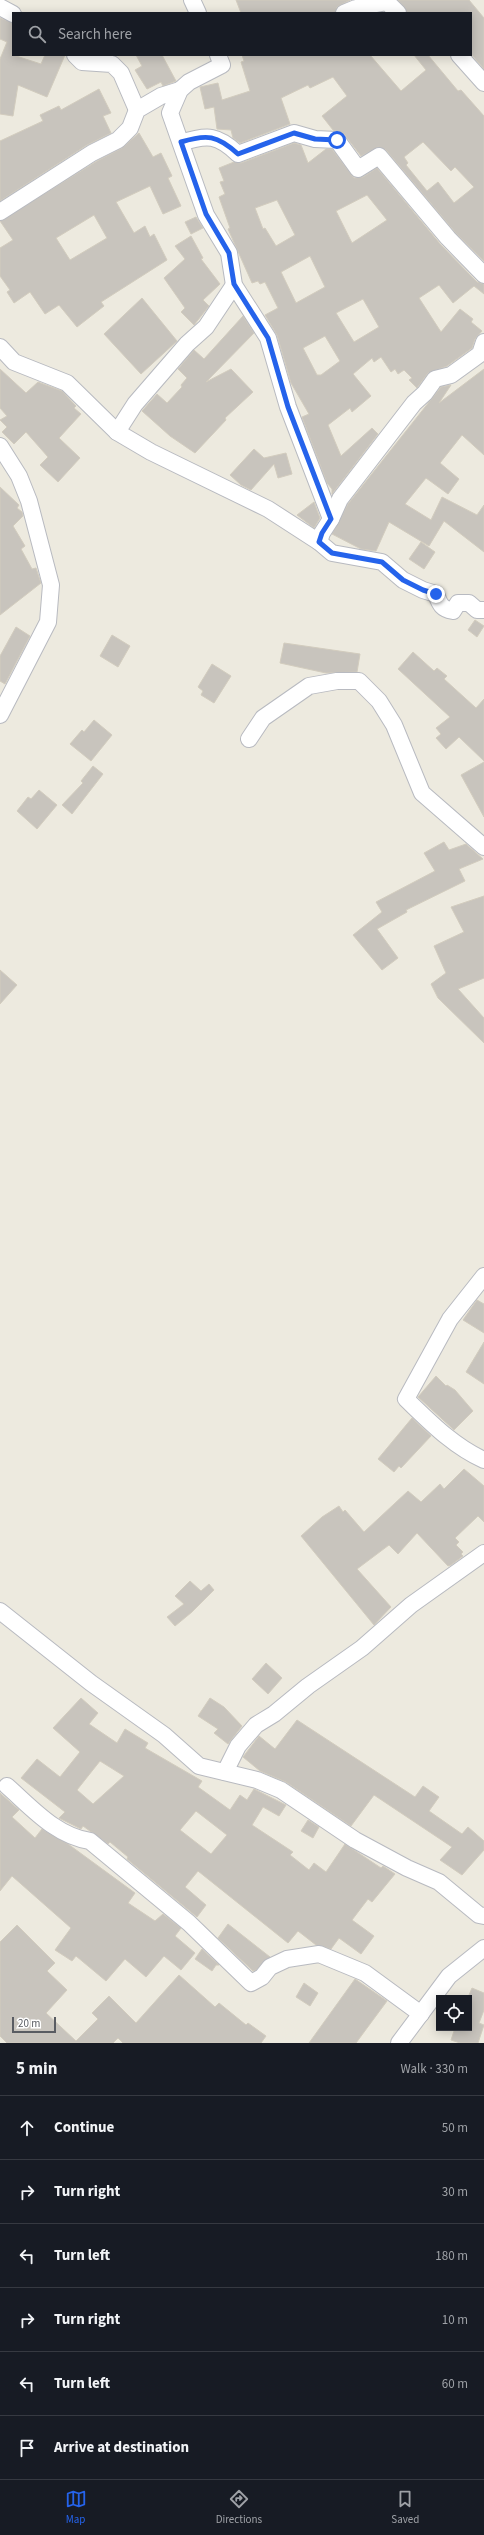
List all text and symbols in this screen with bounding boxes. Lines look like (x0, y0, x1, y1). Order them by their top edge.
search box (12, 12, 472, 56)
icon: search (26, 23, 48, 45)
text: Search here (58, 24, 132, 45)
route start (328, 131, 346, 149)
route end (427, 585, 445, 603)
map controls (436, 1995, 472, 2031)
button: locate (436, 1995, 472, 2031)
scale bar (12, 2015, 56, 2034)
text: 20 m (18, 2016, 40, 2031)
text: 5 min (16, 2057, 57, 2081)
text: Walk · 330 m (400, 2060, 468, 2078)
icon: ahead (16, 2117, 38, 2139)
text: Continue (54, 2117, 114, 2138)
text: 50 m (442, 2119, 468, 2137)
icon: right (16, 2181, 38, 2203)
text: Turn right (54, 2181, 120, 2202)
text: 30 m (442, 2183, 468, 2201)
icon: left (16, 2245, 38, 2267)
text: Turn left (54, 2245, 110, 2266)
text: 180 m (435, 2247, 468, 2265)
icon: right (16, 2309, 38, 2331)
text: Turn right (54, 2309, 120, 2330)
text: 10 m (442, 2311, 468, 2329)
icon: left (16, 2373, 38, 2395)
text: Turn left (54, 2373, 110, 2394)
text: 60 m (442, 2375, 468, 2393)
icon: arrive (16, 2437, 38, 2459)
text: Arrive at destination (54, 2437, 189, 2458)
tab: Map (65, 2488, 87, 2527)
tab: Directions (216, 2488, 262, 2527)
tab: Saved (391, 2488, 419, 2527)

